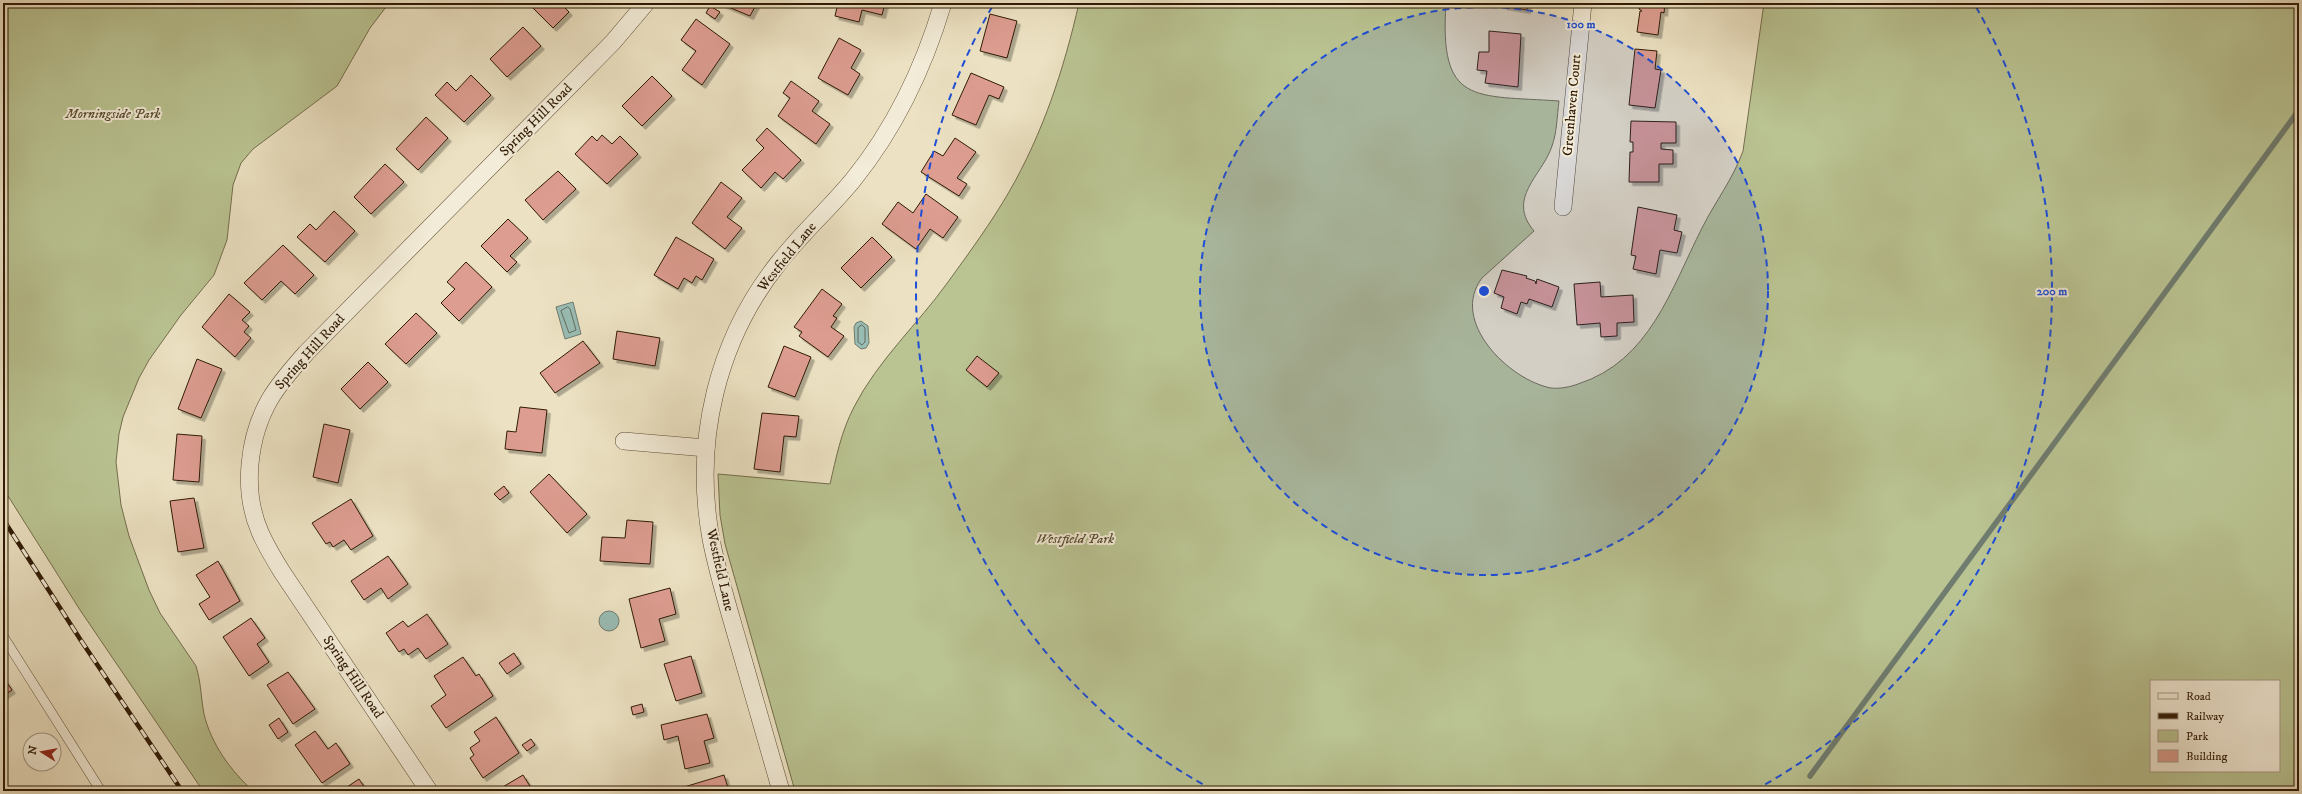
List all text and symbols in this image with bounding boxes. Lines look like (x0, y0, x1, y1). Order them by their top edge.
text: 100 m (1567, 17, 1595, 32)
street label: Greenhaven Court (1559, 53, 1585, 157)
street label: Spring Hill Road (496, 80, 576, 160)
park label: Morningside Park (65, 105, 161, 123)
street label: Westfield Lane (753, 219, 821, 296)
centre of rings (1477, 284, 1491, 298)
text: 200 m (2037, 284, 2067, 299)
street label: Spring Hill Road (271, 310, 349, 394)
street label: Westfield Lane (702, 526, 738, 613)
park label: Westfield Park (1036, 530, 1114, 548)
street label: Spring Hill Road (319, 632, 387, 722)
legend (2150, 680, 2280, 772)
text: Road (2186, 689, 2211, 704)
text: Railway (2186, 709, 2224, 724)
text: Park (2186, 729, 2208, 744)
north arrow (22, 732, 62, 772)
text: N (25, 745, 41, 756)
text: Building (2186, 749, 2227, 764)

